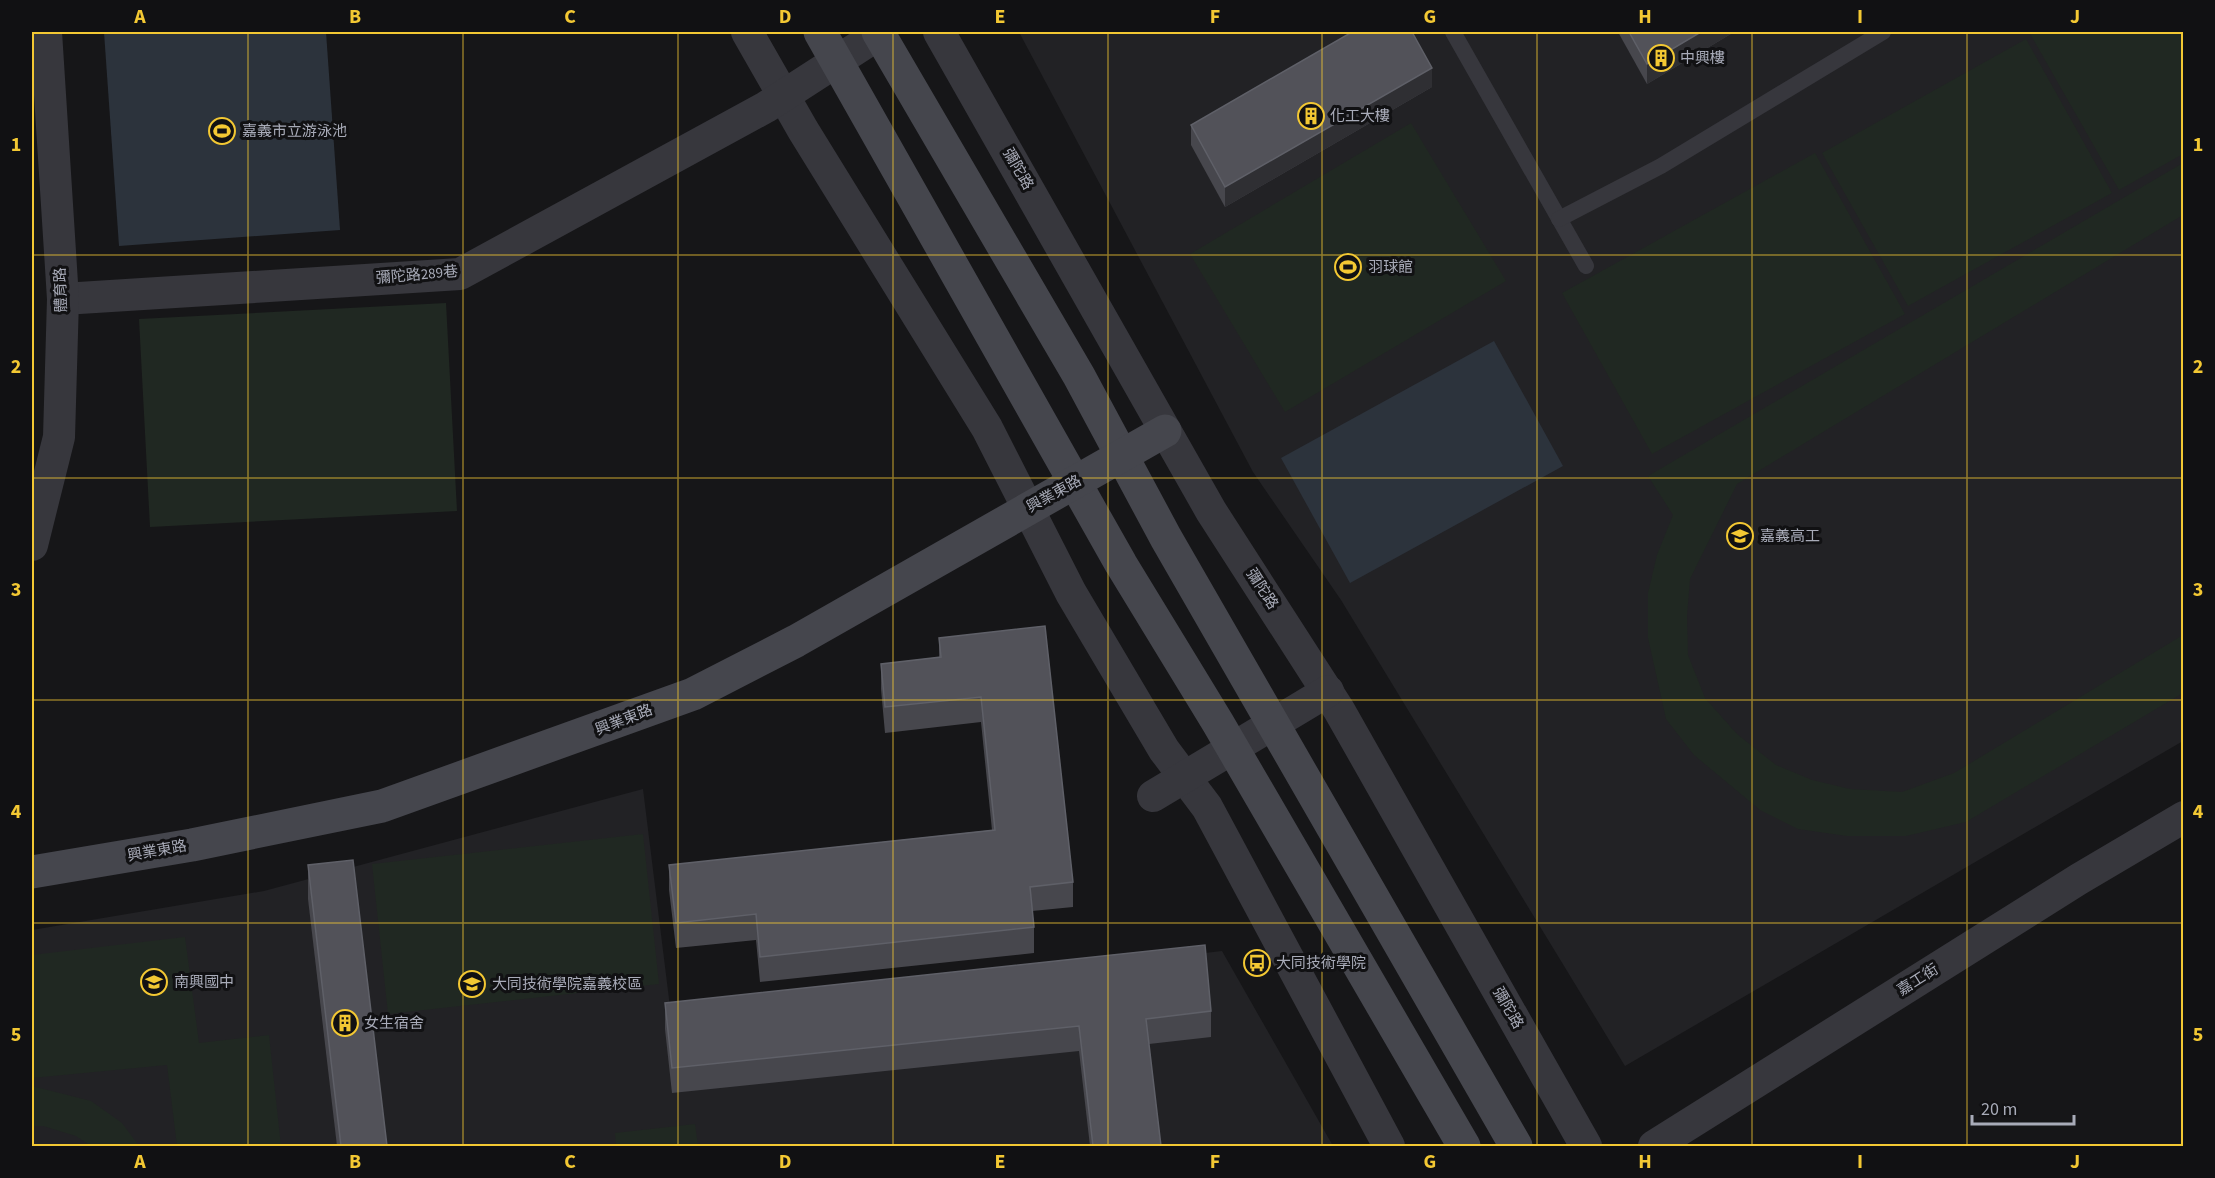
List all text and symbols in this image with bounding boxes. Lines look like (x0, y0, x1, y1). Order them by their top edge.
text: A (133, 3, 146, 31)
text: B (349, 3, 361, 31)
text: C (564, 3, 576, 31)
text: D (779, 3, 791, 31)
text: E (995, 3, 1005, 31)
text: F (1210, 3, 1220, 31)
text: G (1424, 3, 1436, 31)
text: H (1638, 3, 1652, 31)
text: I (1857, 3, 1863, 31)
text: J (2070, 3, 2080, 31)
building icon: 中興樓 (1646, 43, 1676, 73)
place label: 中興樓 (1680, 48, 1725, 69)
building icon: 化工大樓 (1296, 101, 1326, 131)
place label: 化工大樓 (1330, 106, 1390, 127)
sports icon: 嘉義市立游泳池 (207, 116, 237, 146)
place label: 嘉義市立游泳池 (242, 121, 347, 142)
text: 1 (11, 131, 21, 159)
text: 1 (2193, 131, 2203, 159)
street label: 彌陀路 (998, 144, 1038, 194)
sports icon: 羽球館 (1333, 252, 1363, 282)
place label: 羽球館 (1368, 257, 1413, 278)
street label: 彌陀路289巷 (375, 261, 459, 289)
street label: 體育路 (50, 267, 72, 313)
text: 2 (11, 353, 21, 381)
text: 2 (2193, 353, 2203, 381)
street label: 興業東路 (1023, 470, 1085, 518)
school or university icon: 嘉義高工 (1725, 521, 1755, 551)
place label: 嘉義高工 (1760, 526, 1820, 547)
street label: 彌陀路 (1241, 564, 1283, 614)
text: 3 (11, 576, 21, 604)
text: 3 (2193, 576, 2203, 604)
street label: 興業東路 (592, 699, 656, 741)
text: 4 (11, 798, 22, 826)
text: 4 (2193, 798, 2204, 826)
street label: 興業東路 (126, 835, 188, 867)
bus stop icon: 大同技術學院 (1242, 948, 1272, 978)
place label: 大同技術學院 (1276, 953, 1366, 974)
street label: 嘉工街 (1893, 959, 1943, 1001)
school or university icon: 南興國中 (139, 967, 169, 997)
school or university icon: 大同技術學院嘉義校區 (457, 969, 487, 999)
place label: 南興國中 (174, 972, 234, 993)
place label: 大同技術學院嘉義校區 (492, 974, 642, 995)
street label: 彌陀路 (1488, 983, 1528, 1033)
building icon: 女生宿舍 (330, 1008, 360, 1038)
place label: 女生宿舍 (364, 1013, 424, 1034)
text: 5 (11, 1021, 21, 1049)
text: 5 (2193, 1021, 2203, 1049)
scale bar (1972, 1088, 2074, 1126)
text: 20 m (1981, 1097, 2017, 1122)
text: A (133, 1148, 146, 1176)
text: B (349, 1148, 361, 1176)
text: C (564, 1148, 576, 1176)
text: D (779, 1148, 791, 1176)
text: E (995, 1148, 1005, 1176)
text: F (1210, 1148, 1220, 1176)
text: G (1424, 1148, 1436, 1176)
text: H (1638, 1148, 1652, 1176)
text: I (1857, 1148, 1863, 1176)
text: J (2070, 1148, 2080, 1176)

